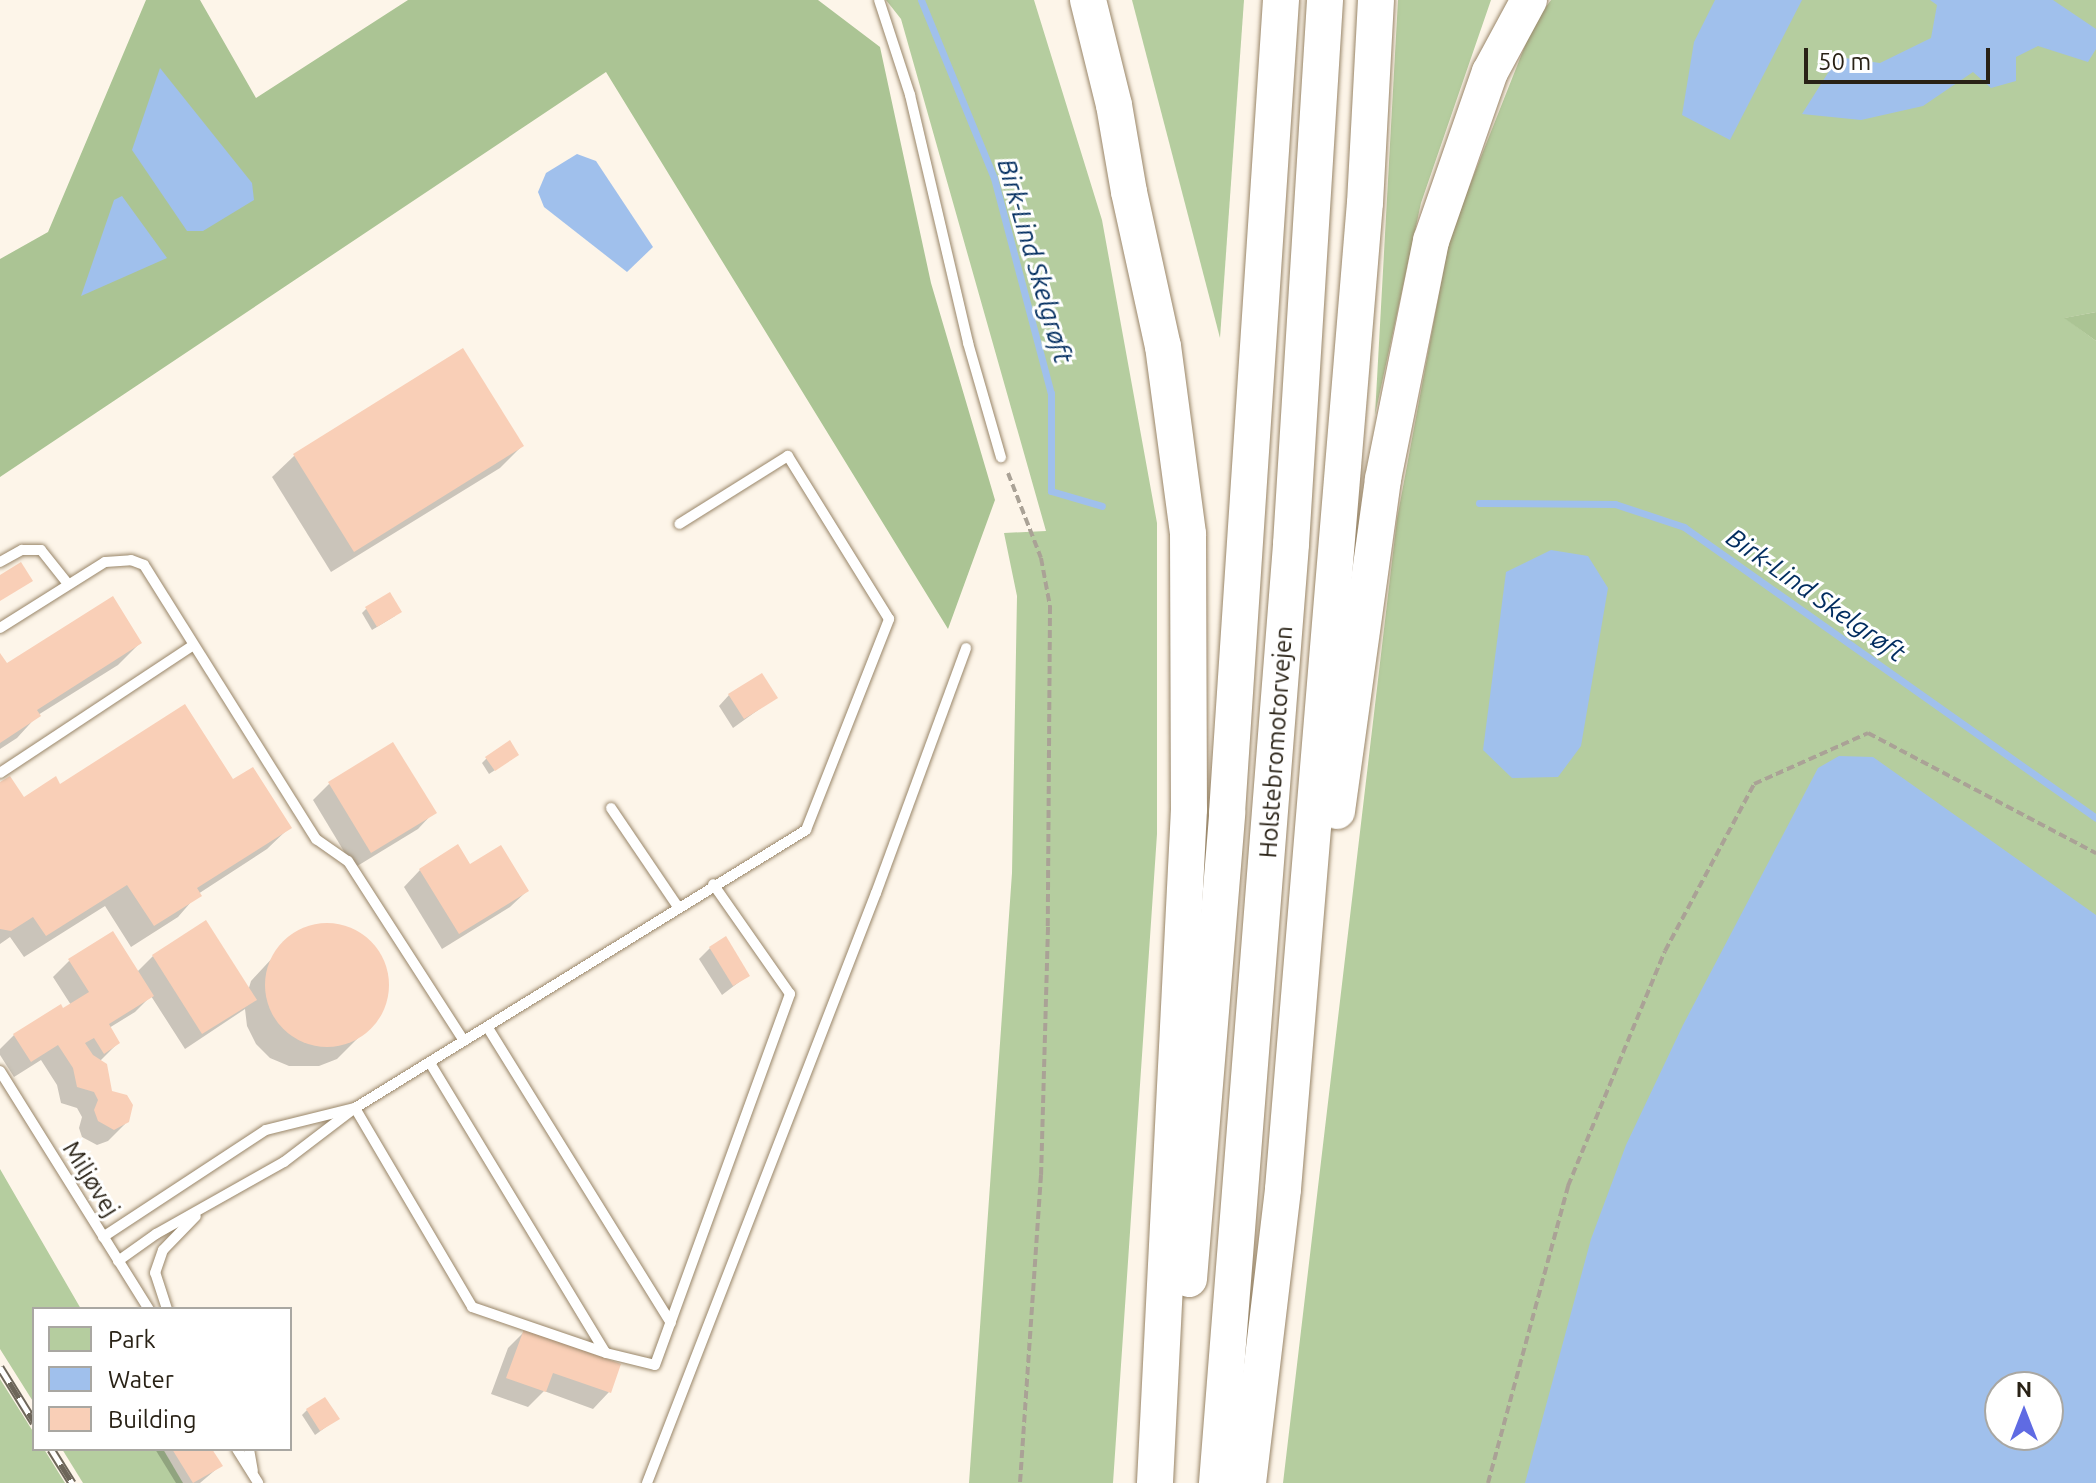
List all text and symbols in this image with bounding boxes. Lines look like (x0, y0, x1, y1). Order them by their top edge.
scale bar (1808, 32, 1994, 82)
text: 50 m (1818, 48, 1871, 75)
water label: Birk-Lind Skelgrøft (991, 155, 1079, 367)
water label: Birk-Lind Skelgrøft (1720, 522, 1912, 668)
street label: Holstebromotorvejen (1254, 625, 1298, 859)
street label: Miljøvej (57, 1136, 125, 1222)
legend (32, 1307, 292, 1451)
text: Park (108, 1326, 156, 1353)
text: Water (108, 1366, 174, 1393)
north arrow (1984, 1371, 2064, 1451)
text: N (2016, 1376, 2032, 1401)
text: Building (108, 1406, 196, 1433)

